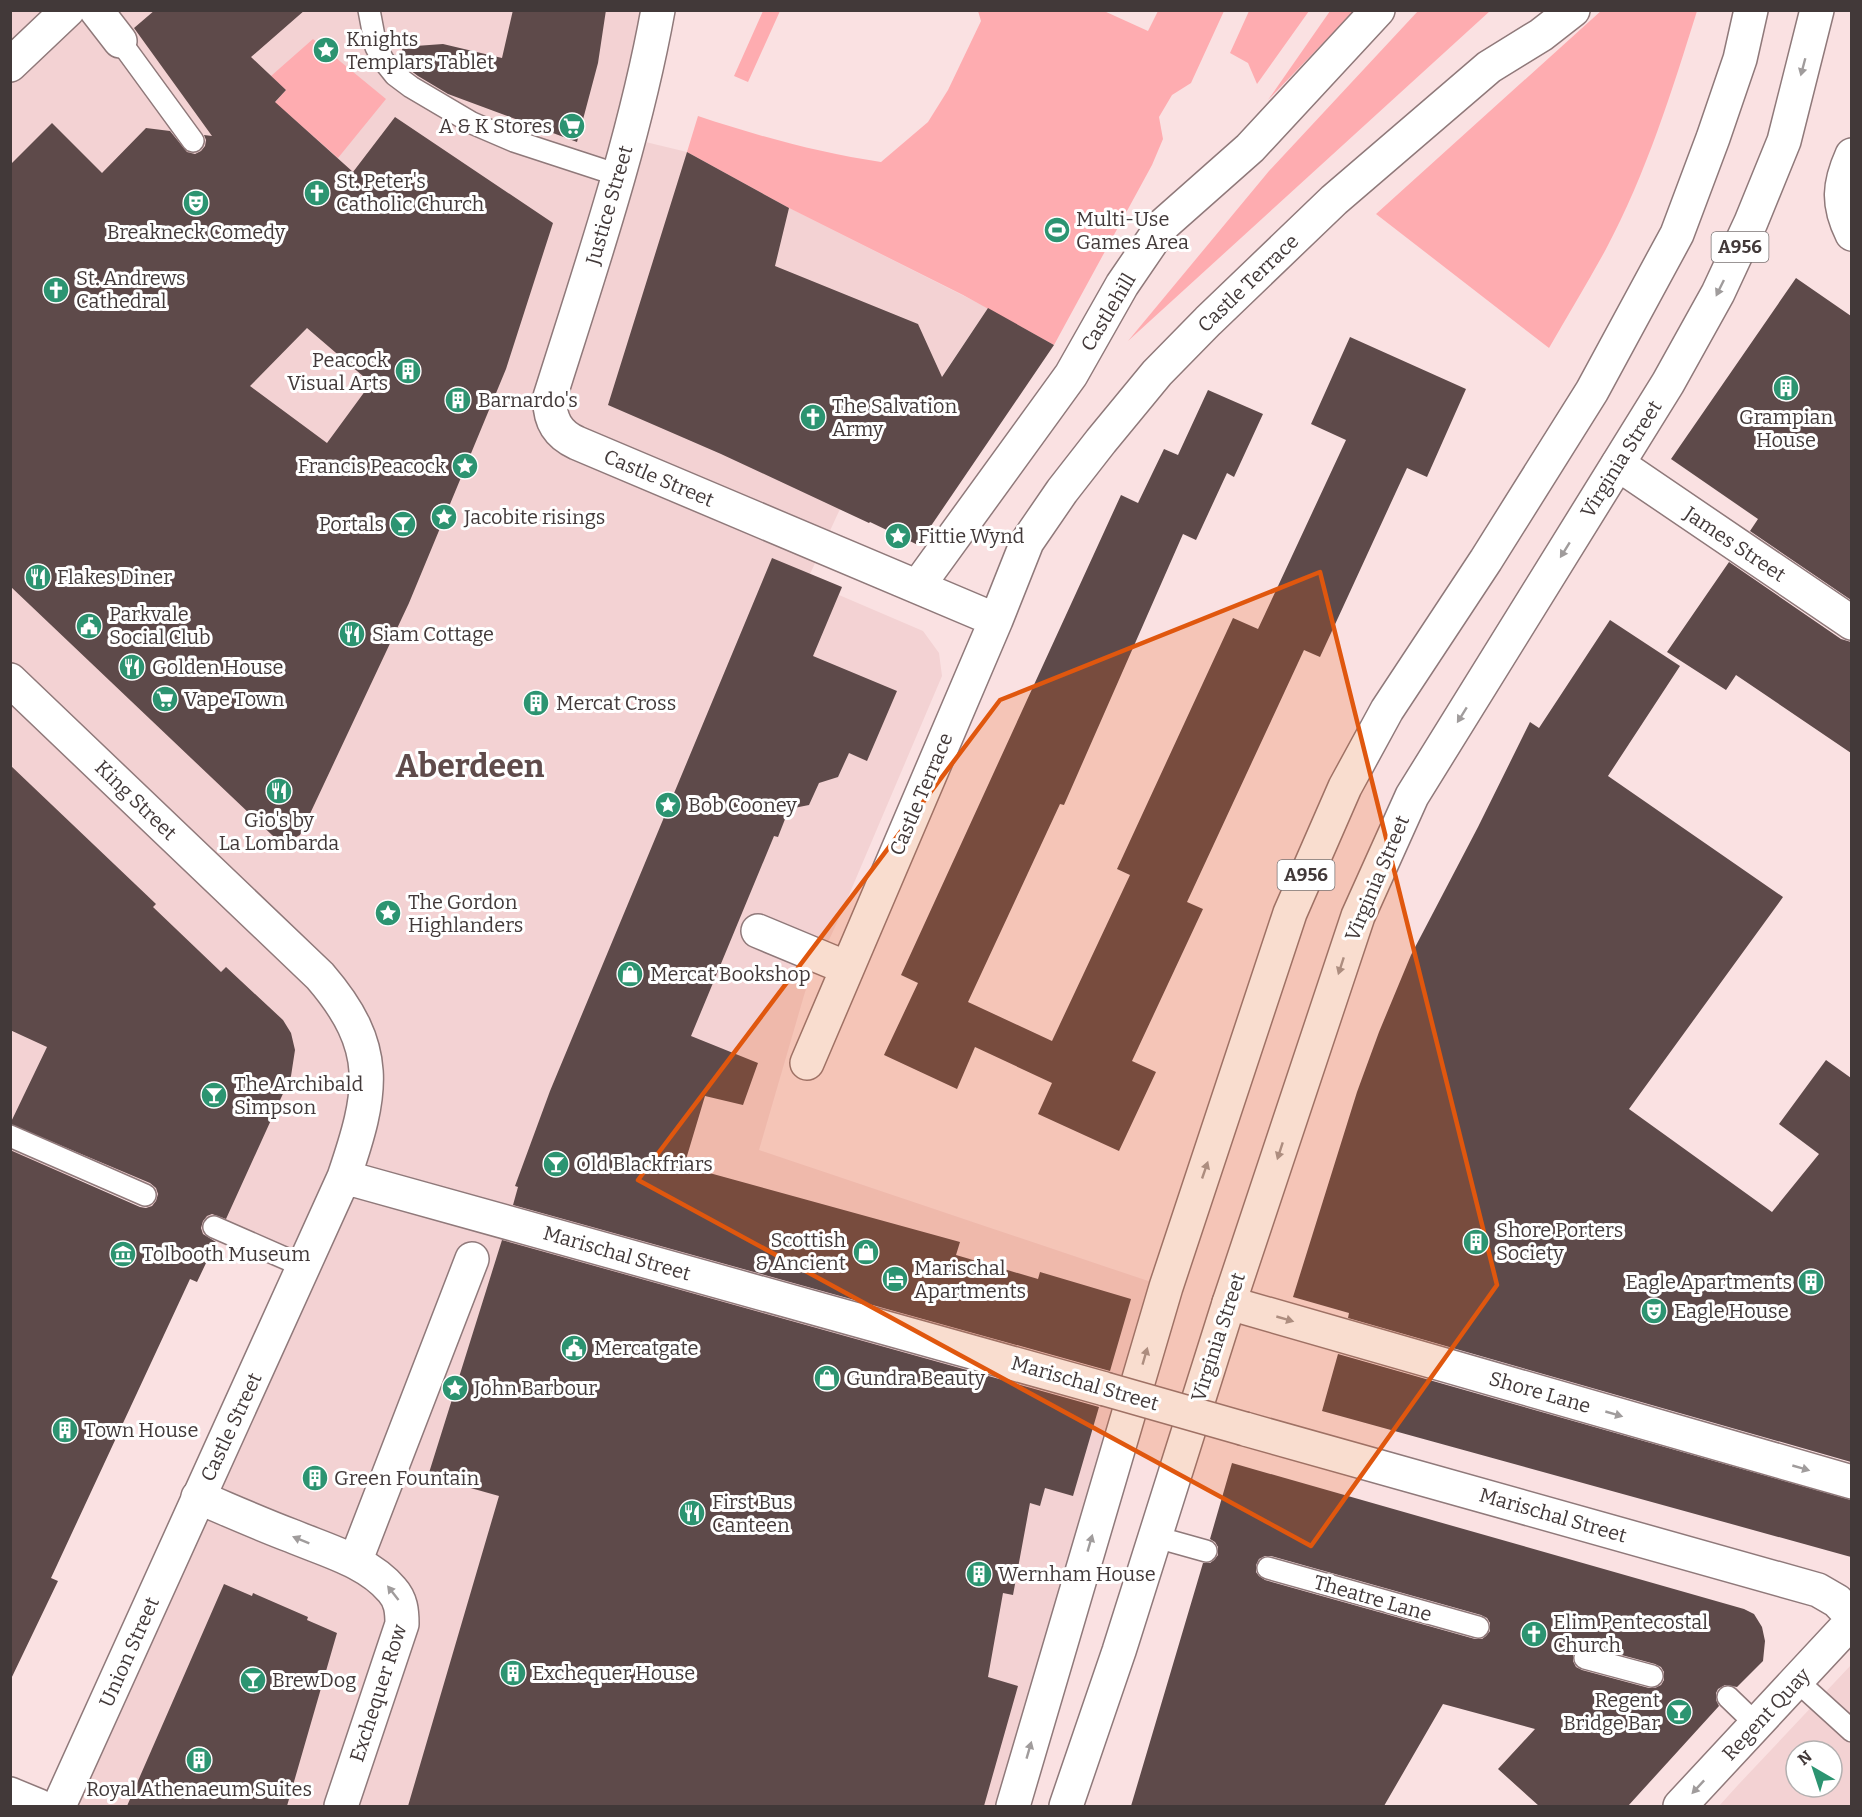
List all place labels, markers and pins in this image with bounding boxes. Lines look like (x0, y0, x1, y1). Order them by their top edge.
place label: Knights Templars Tablet (346, 27, 494, 74)
place icon: Knights Templars Tablet (311, 35, 341, 65)
supermarket icon: A & K Stores (557, 111, 587, 141)
place label: A & K Stores (439, 114, 552, 138)
place label: St. Peter's Catholic Church (336, 169, 485, 216)
church icon: St. Peter's Catholic Church (302, 178, 332, 208)
theatre icon: Breakneck Comedy (181, 188, 211, 218)
place label: Multi-Use Games Area (1076, 207, 1189, 254)
sports icon: Multi-Use Games Area (1042, 215, 1072, 245)
place label: Breakneck Comedy (107, 220, 286, 244)
place label: St. Andrews Cathedral (76, 266, 186, 313)
church icon: St. Andrews Cathedral (41, 275, 71, 305)
place label: Peacock Visual Arts (287, 348, 389, 395)
building icon: Peacock Visual Arts (393, 356, 423, 386)
building icon: Grampian House (1771, 373, 1801, 403)
building icon: Barnardo's (443, 385, 473, 415)
place label: Barnardo's (478, 388, 578, 412)
place label: The Salvation Army (832, 394, 957, 441)
church icon: The Salvation Army (798, 402, 828, 432)
place label: Grampian House (1739, 405, 1833, 452)
place icon: Francis Peacock (450, 451, 480, 481)
place label: Francis Peacock (298, 454, 447, 478)
place icon: Jacobite risings (429, 502, 459, 532)
place label: Jacobite risings (463, 505, 605, 529)
bar icon: Portals (388, 509, 418, 539)
place label: Portals (319, 512, 384, 536)
place icon: Fittie Wynd (883, 521, 913, 551)
place label: Fittie Wynd (918, 524, 1025, 548)
restaurant icon: Flakes Diner (23, 562, 53, 592)
place label: Flakes Diner (57, 565, 172, 589)
place label: Parkvale Social Club (109, 602, 211, 649)
public building icon: Parkvale Social Club (74, 611, 104, 641)
restaurant icon: Siam Cottage (337, 619, 367, 649)
place label: Siam Cottage (372, 622, 494, 646)
restaurant icon: Golden House (117, 652, 147, 682)
place label: Golden House (152, 655, 283, 679)
supermarket icon: Vape Town (150, 684, 180, 714)
place label: Vape Town (184, 687, 285, 711)
building icon: Mercat Cross (521, 688, 551, 718)
place label: Mercat Cross (556, 691, 676, 715)
restaurant icon: Gio's by La Lombarda (264, 776, 294, 806)
place icon: Bob Cooney (653, 790, 683, 820)
place label: Bob Cooney (688, 793, 797, 817)
place label: Gio's by La Lombarda (219, 808, 339, 855)
place label: The Gordon Highlanders (408, 890, 523, 937)
place icon: The Gordon Highlanders (373, 898, 403, 928)
shop icon: Mercat Bookshop (615, 959, 645, 989)
place label: Mercat Bookshop (650, 962, 811, 986)
place label: The Archibald Simpson (234, 1072, 364, 1119)
bar icon: The Archibald Simpson (199, 1080, 229, 1110)
bar icon: Old Blackfriars (541, 1149, 571, 1179)
place label: Old Blackfriars (576, 1152, 713, 1176)
place label: Shore Porters Society (1496, 1218, 1623, 1265)
building icon: Shore Porters Society (1461, 1227, 1491, 1257)
place label: Scottish & Ancient (755, 1228, 847, 1275)
shop icon: Scottish & Ancient (851, 1237, 881, 1267)
museum icon: Tolbooth Museum (108, 1239, 138, 1269)
place label: Tolbooth Museum (142, 1242, 310, 1266)
place label: Marischal Apartments (914, 1256, 1026, 1303)
hotel icon: Marischal Apartments (880, 1264, 910, 1294)
building icon: Eagle Apartments (1796, 1267, 1826, 1297)
place label: Eagle Apartments (1625, 1270, 1792, 1294)
theatre icon: Eagle House (1639, 1296, 1669, 1326)
place label: Eagle House (1674, 1299, 1789, 1323)
public building icon: Mercatgate (559, 1333, 589, 1363)
place label: Mercatgate (594, 1336, 698, 1360)
shop icon: Gundra Beauty (812, 1363, 842, 1393)
place label: Gundra Beauty (846, 1366, 986, 1390)
place icon: John Barbour (440, 1373, 470, 1403)
place label: John Barbour (473, 1376, 597, 1400)
building icon: Town House (50, 1415, 80, 1445)
place label: Town House (84, 1418, 198, 1442)
building icon: Green Fountain (300, 1463, 330, 1493)
place label: Green Fountain (334, 1466, 479, 1490)
place label: First Bus Canteen (712, 1490, 793, 1537)
restaurant icon: First Bus Canteen (677, 1498, 707, 1528)
building icon: Wernham House (964, 1559, 994, 1589)
place label: Wernham House (998, 1562, 1156, 1586)
place label: Elim Pentecostal Church (1553, 1610, 1708, 1657)
church icon: Elim Pentecostal Church (1519, 1619, 1549, 1649)
building icon: Exchequer House (498, 1658, 528, 1688)
place label: Exchequer House (532, 1661, 695, 1685)
bar icon: BrewDog (238, 1665, 268, 1695)
place label: BrewDog (272, 1668, 356, 1692)
place label: Regent Bridge Bar (1563, 1688, 1660, 1735)
bar icon: Regent Bridge Bar (1664, 1697, 1694, 1727)
building icon: Royal Athenaeum Suites (184, 1745, 214, 1775)
place label: Royal Athenaeum Suites (86, 1777, 312, 1801)

